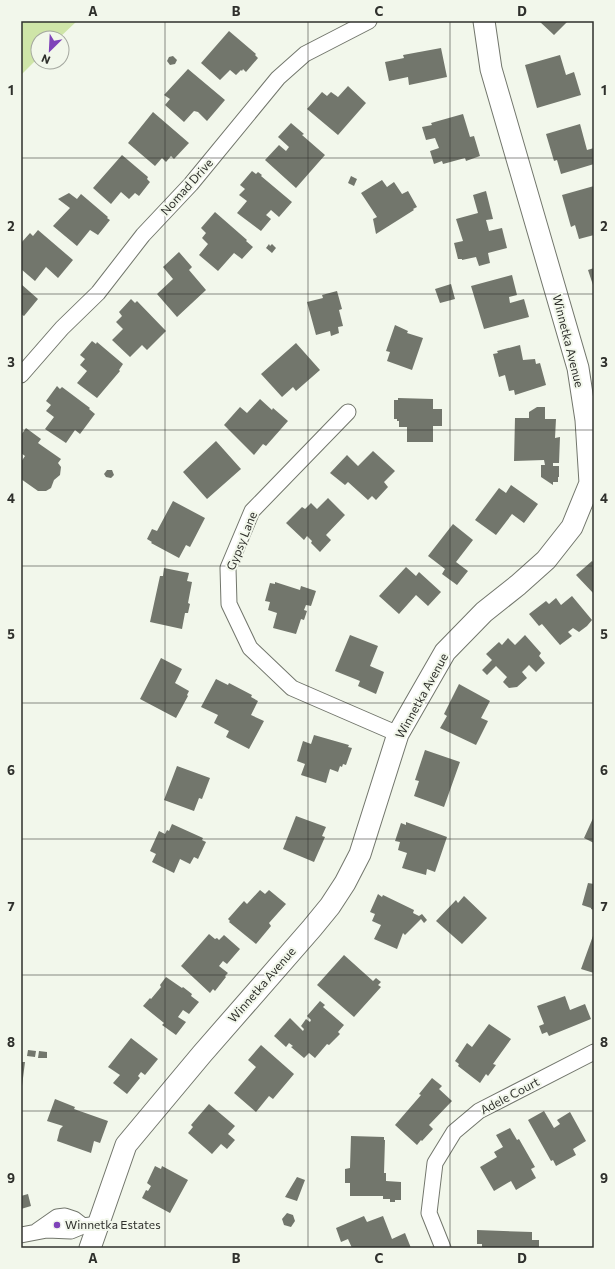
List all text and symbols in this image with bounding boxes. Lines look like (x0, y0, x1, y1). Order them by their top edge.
text: A (88, 3, 98, 19)
text: B (232, 3, 241, 19)
text: C (375, 3, 384, 19)
text: D (517, 3, 527, 19)
north arrow (30, 30, 70, 70)
text: N (39, 52, 52, 67)
text: 1 (8, 82, 14, 98)
text: 1 (601, 82, 607, 98)
street label: Nomad Drive (157, 155, 215, 217)
text: 2 (7, 218, 15, 234)
text: 2 (600, 218, 608, 234)
street label: Winnetka Avenue (551, 293, 587, 389)
text: 3 (7, 354, 15, 370)
text: 3 (600, 354, 608, 370)
text: 4 (7, 490, 15, 506)
text: 4 (600, 490, 608, 506)
street label: Gypsy Lane (223, 509, 259, 572)
text: 5 (7, 626, 15, 642)
text: 5 (600, 626, 608, 642)
street label: Winnetka Avenue (392, 650, 450, 741)
text: 6 (7, 762, 15, 778)
text: 6 (600, 762, 608, 778)
text: 7 (7, 898, 15, 914)
text: 7 (600, 898, 608, 914)
street label: Winnetka Avenue (225, 944, 298, 1025)
text: 8 (7, 1034, 15, 1050)
text: 8 (600, 1034, 608, 1050)
street label: Adele Court (478, 1074, 541, 1116)
text: 9 (7, 1170, 15, 1186)
text: 9 (600, 1170, 608, 1186)
place label: Winnetka Estates (65, 1217, 161, 1231)
marker: Winnetka Estates (52, 1220, 62, 1230)
text: A (88, 1250, 98, 1266)
text: B (232, 1250, 241, 1266)
text: C (375, 1250, 384, 1266)
text: D (517, 1250, 527, 1266)

